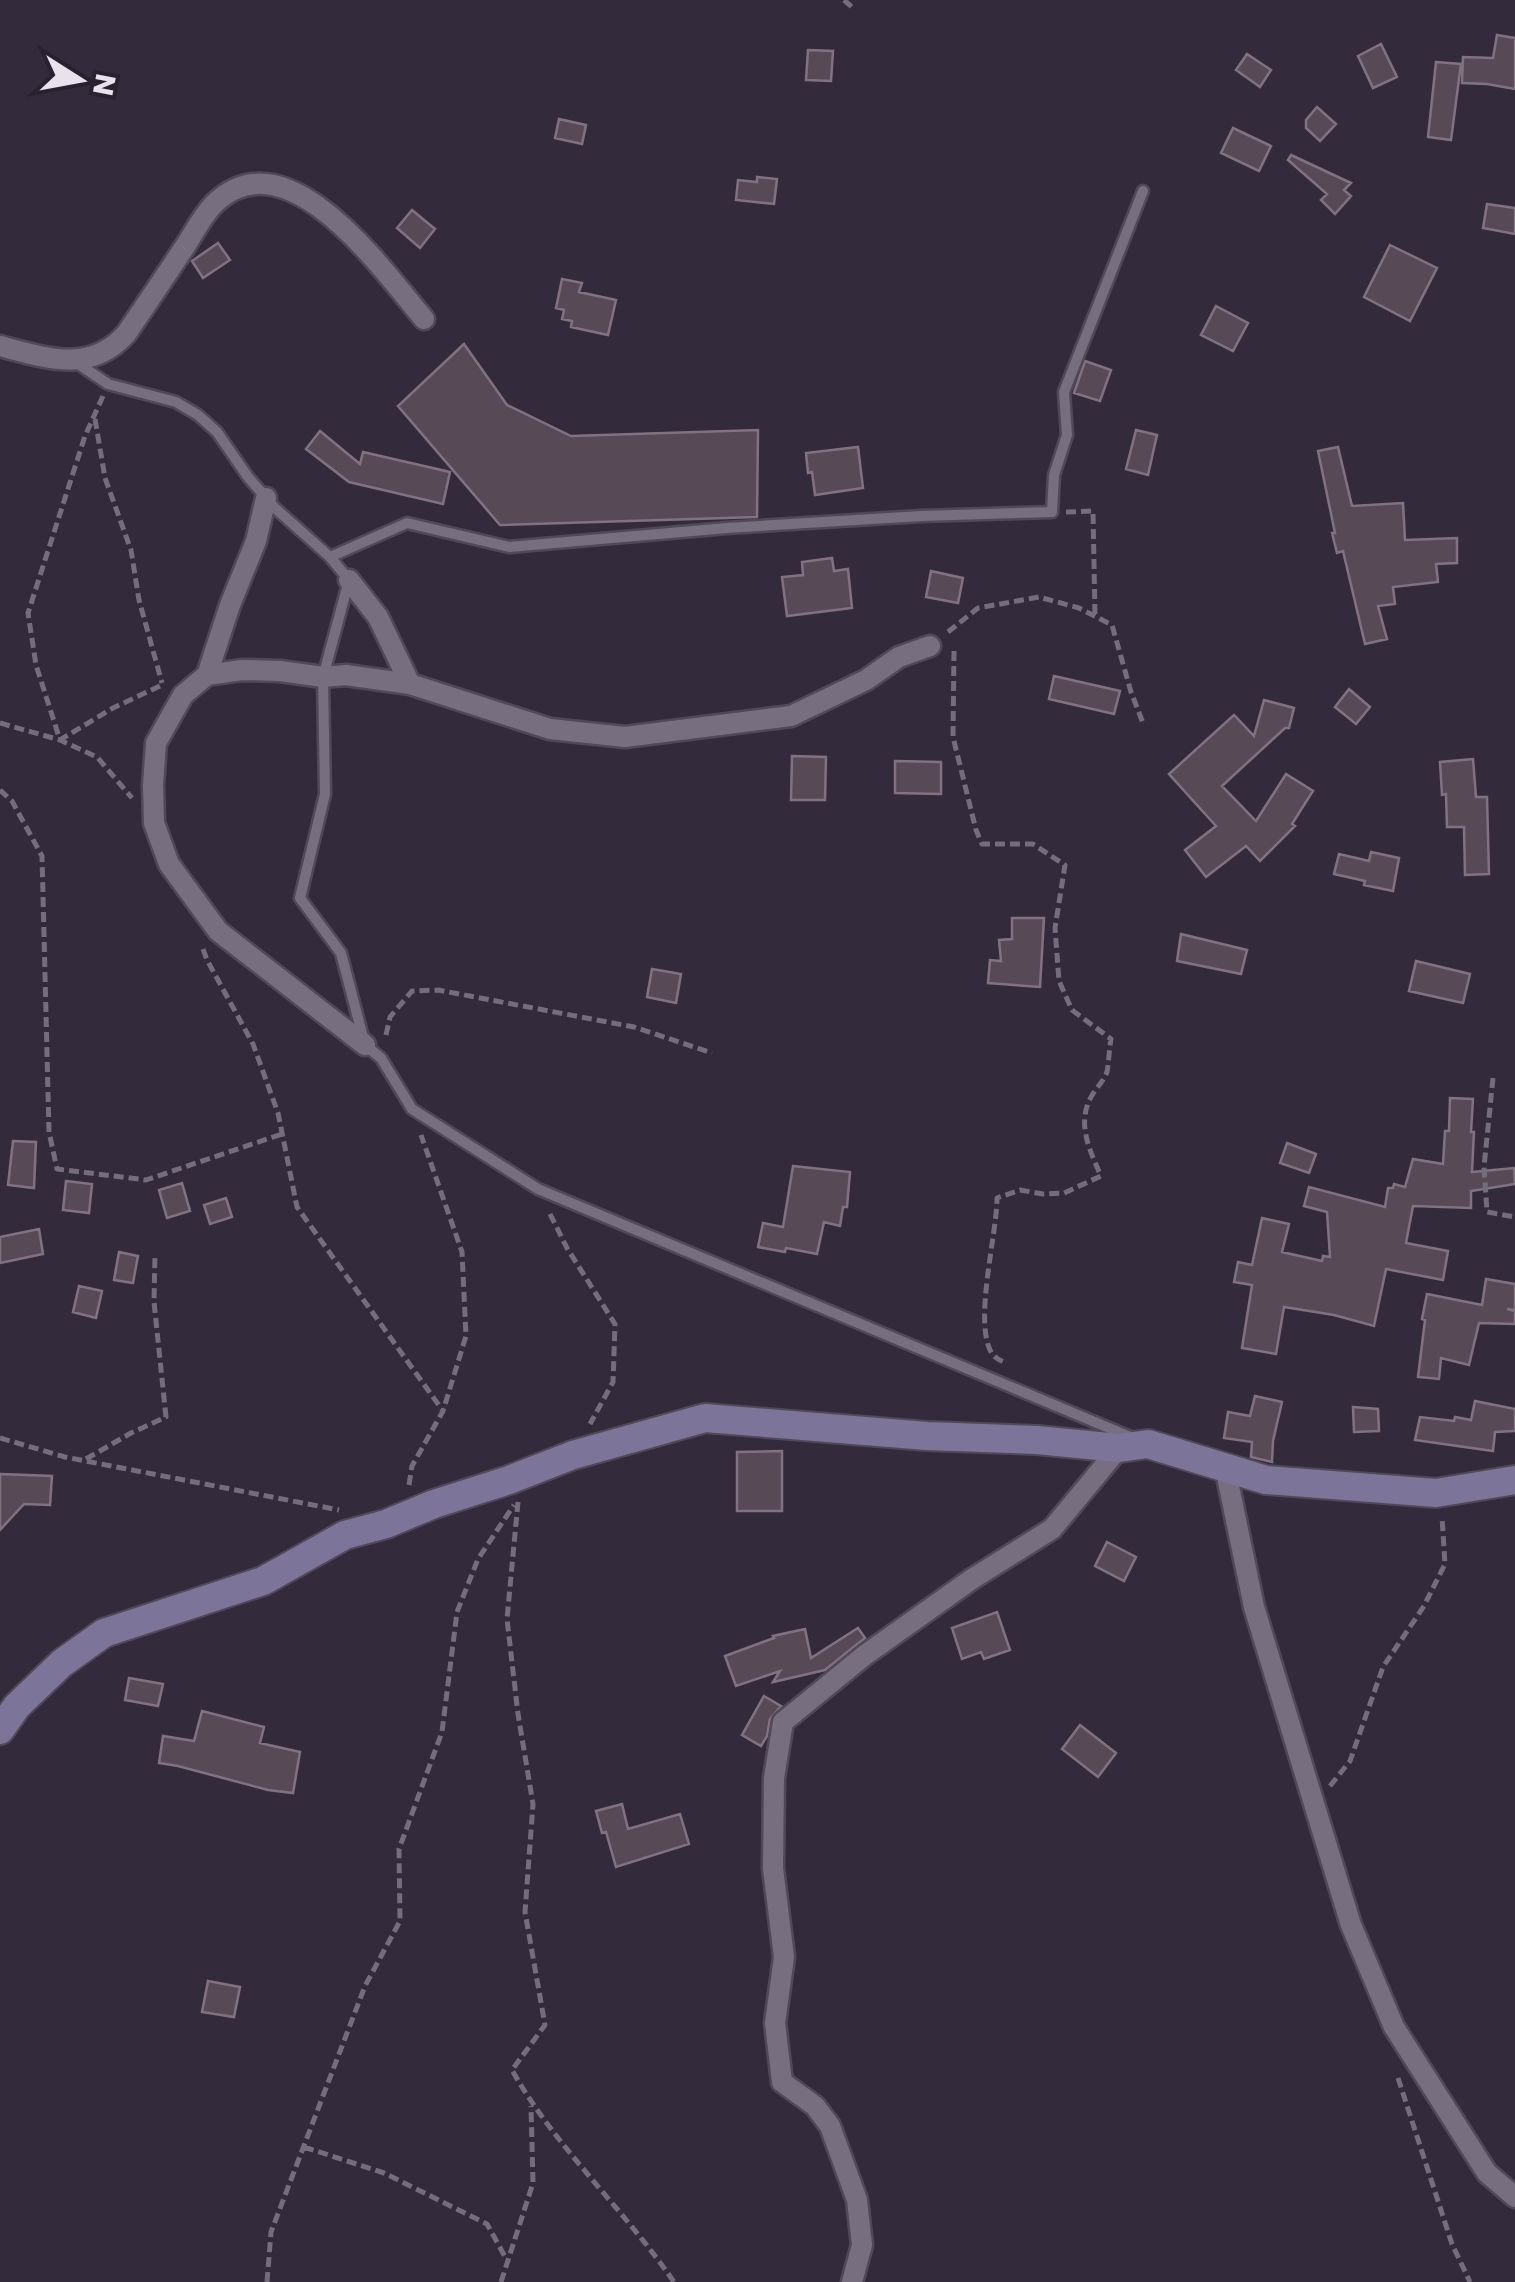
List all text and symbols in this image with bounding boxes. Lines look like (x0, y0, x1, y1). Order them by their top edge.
north arrow (30, 30, 130, 130)
text: N (83, 71, 125, 99)

